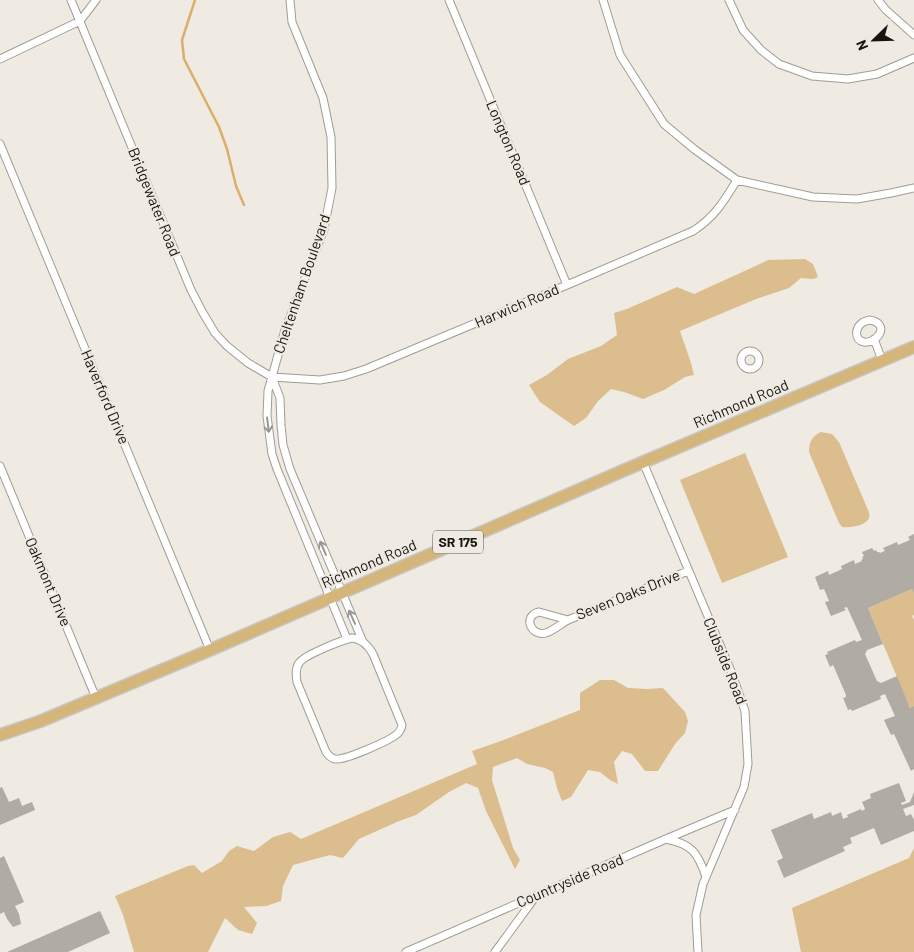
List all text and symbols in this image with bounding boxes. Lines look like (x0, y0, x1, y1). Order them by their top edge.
north arrow (849, 15, 899, 65)
text: N (852, 38, 871, 53)
street label: Longton Road (483, 97, 535, 188)
street label: Bridgewater Road (125, 145, 185, 259)
street label: Cheltenham Boulevard (269, 212, 333, 356)
street label: Harwich Road (472, 279, 562, 331)
street label: Haverford Drive (78, 347, 134, 446)
street label: Richmond Road (690, 375, 791, 431)
one-way arrow (263, 417, 273, 433)
road number: SR 175 (433, 530, 483, 554)
street label: Oakmont Drive (22, 534, 76, 629)
street label: Richmond Road (318, 535, 419, 591)
one-way arrow (317, 541, 327, 556)
street label: Seven Oaks Drive (573, 565, 682, 623)
one-way arrow (347, 610, 357, 625)
street label: Clubside Road (700, 615, 752, 707)
street label: Countryside Road (513, 849, 626, 911)

